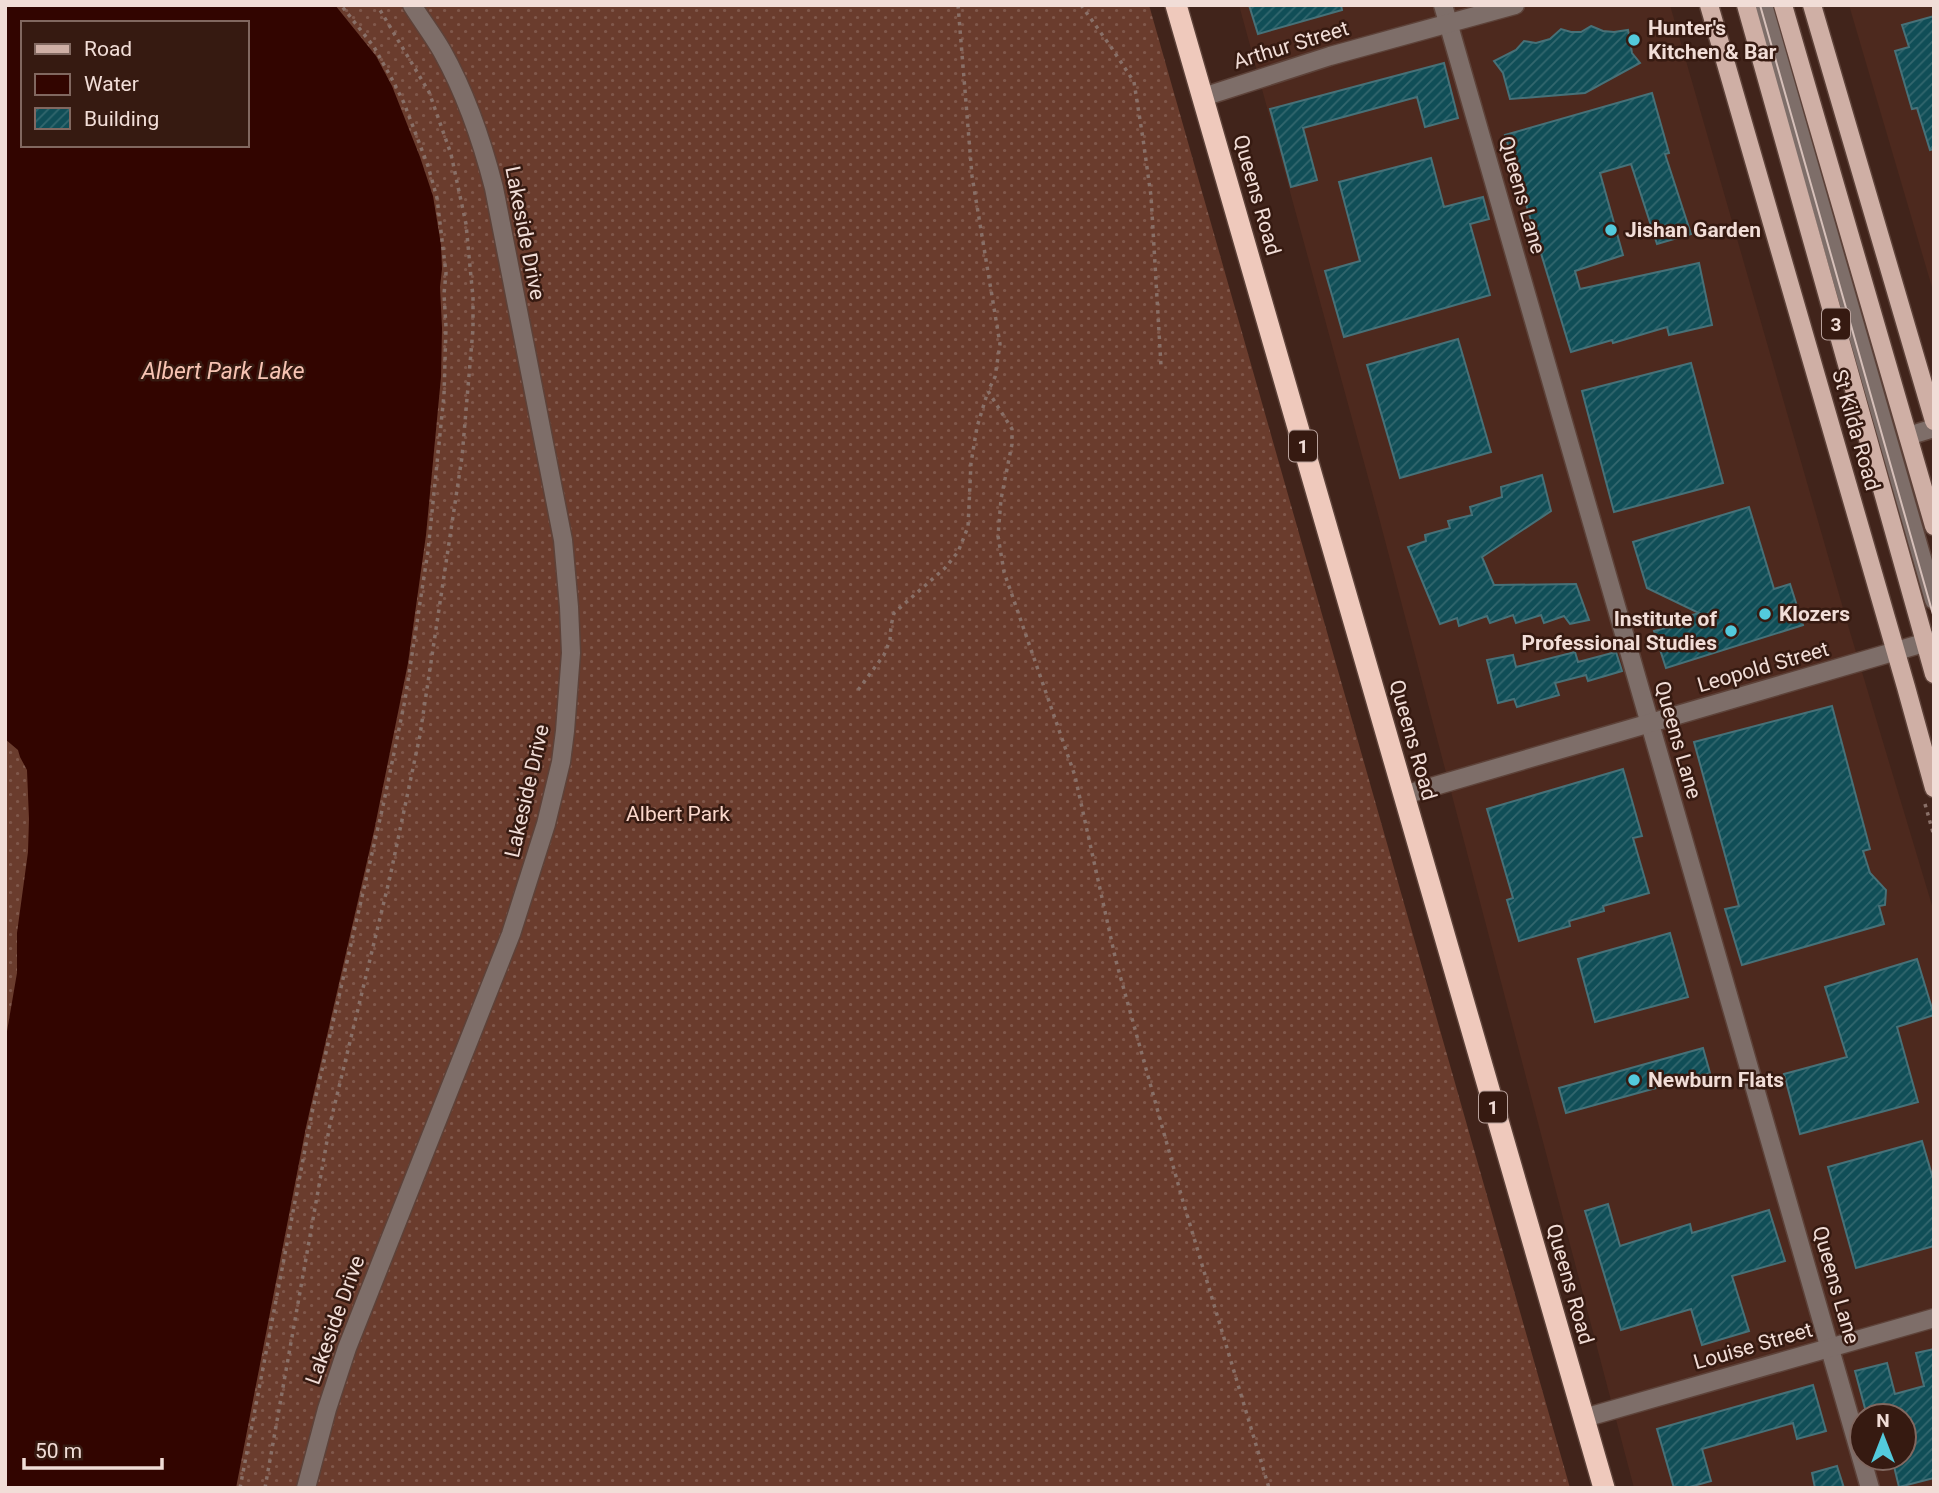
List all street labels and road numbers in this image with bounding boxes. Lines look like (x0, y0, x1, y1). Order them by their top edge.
street label: Arthur Street (1231, 16, 1352, 74)
street label: Queens Road (1228, 132, 1286, 258)
street label: Queens Lane (1494, 133, 1550, 257)
street label: Lakeside Drive (500, 164, 550, 302)
road number: 3 (1822, 308, 1850, 340)
street label: St Kilda Road (1827, 367, 1885, 493)
road number: 1 (1289, 430, 1317, 462)
street label: Leopold Street (1694, 637, 1832, 697)
street label: Queens Road (1384, 677, 1442, 803)
street label: Queens Lane (1650, 678, 1706, 802)
street label: Lakeside Drive (500, 722, 554, 860)
road number: 1 (1479, 1092, 1507, 1122)
street label: Queens Road (1541, 1221, 1599, 1347)
street label: Queens Lane (1808, 1223, 1864, 1347)
street label: Lakeside Drive (301, 1252, 369, 1388)
street label: Louise Street (1691, 1318, 1815, 1374)

